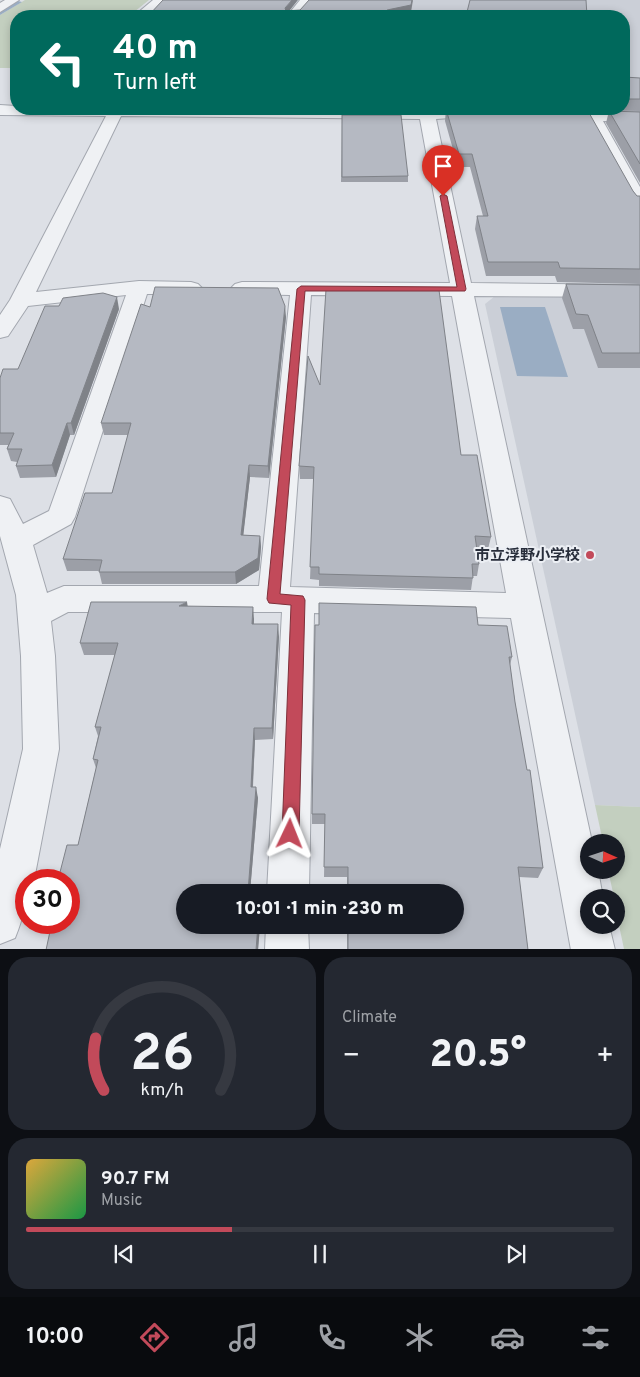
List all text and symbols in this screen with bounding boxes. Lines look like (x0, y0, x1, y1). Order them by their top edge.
text: 40 m (113, 27, 198, 71)
icon: left (30, 30, 95, 95)
text: Turn left (113, 70, 196, 97)
pin (422, 145, 464, 196)
icon: arrive (429, 152, 457, 180)
place label: 市立浮野小学校 (475, 547, 580, 566)
marker: 市立浮野小学校 (584, 549, 596, 561)
position arrow (263, 807, 315, 859)
north arrow (580, 834, 625, 879)
map controls (580, 834, 625, 934)
speed limit sign: 30 (15, 869, 80, 934)
button: search (580, 889, 625, 934)
text: 10:01 · 1 min · 230 m (236, 897, 404, 921)
text: Climate (342, 1008, 397, 1028)
text: 26 (130, 1023, 194, 1089)
text: 20.5° (430, 1032, 526, 1081)
text: − (342, 1039, 360, 1075)
text: + (596, 1039, 614, 1075)
text: km/h (140, 1079, 184, 1102)
text: 90.7 FM (101, 1167, 170, 1191)
text: Music (101, 1191, 142, 1211)
icon: previous (110, 1240, 138, 1268)
icon: pause (306, 1240, 334, 1268)
icon: next (502, 1240, 530, 1268)
icon: directions (137, 1320, 172, 1355)
icon: music (226, 1320, 261, 1355)
icon: phone (314, 1320, 349, 1355)
icon: climate (402, 1320, 437, 1355)
icon: car (490, 1320, 525, 1355)
icon: filters (578, 1320, 613, 1355)
text: 10:00 (27, 1324, 84, 1351)

